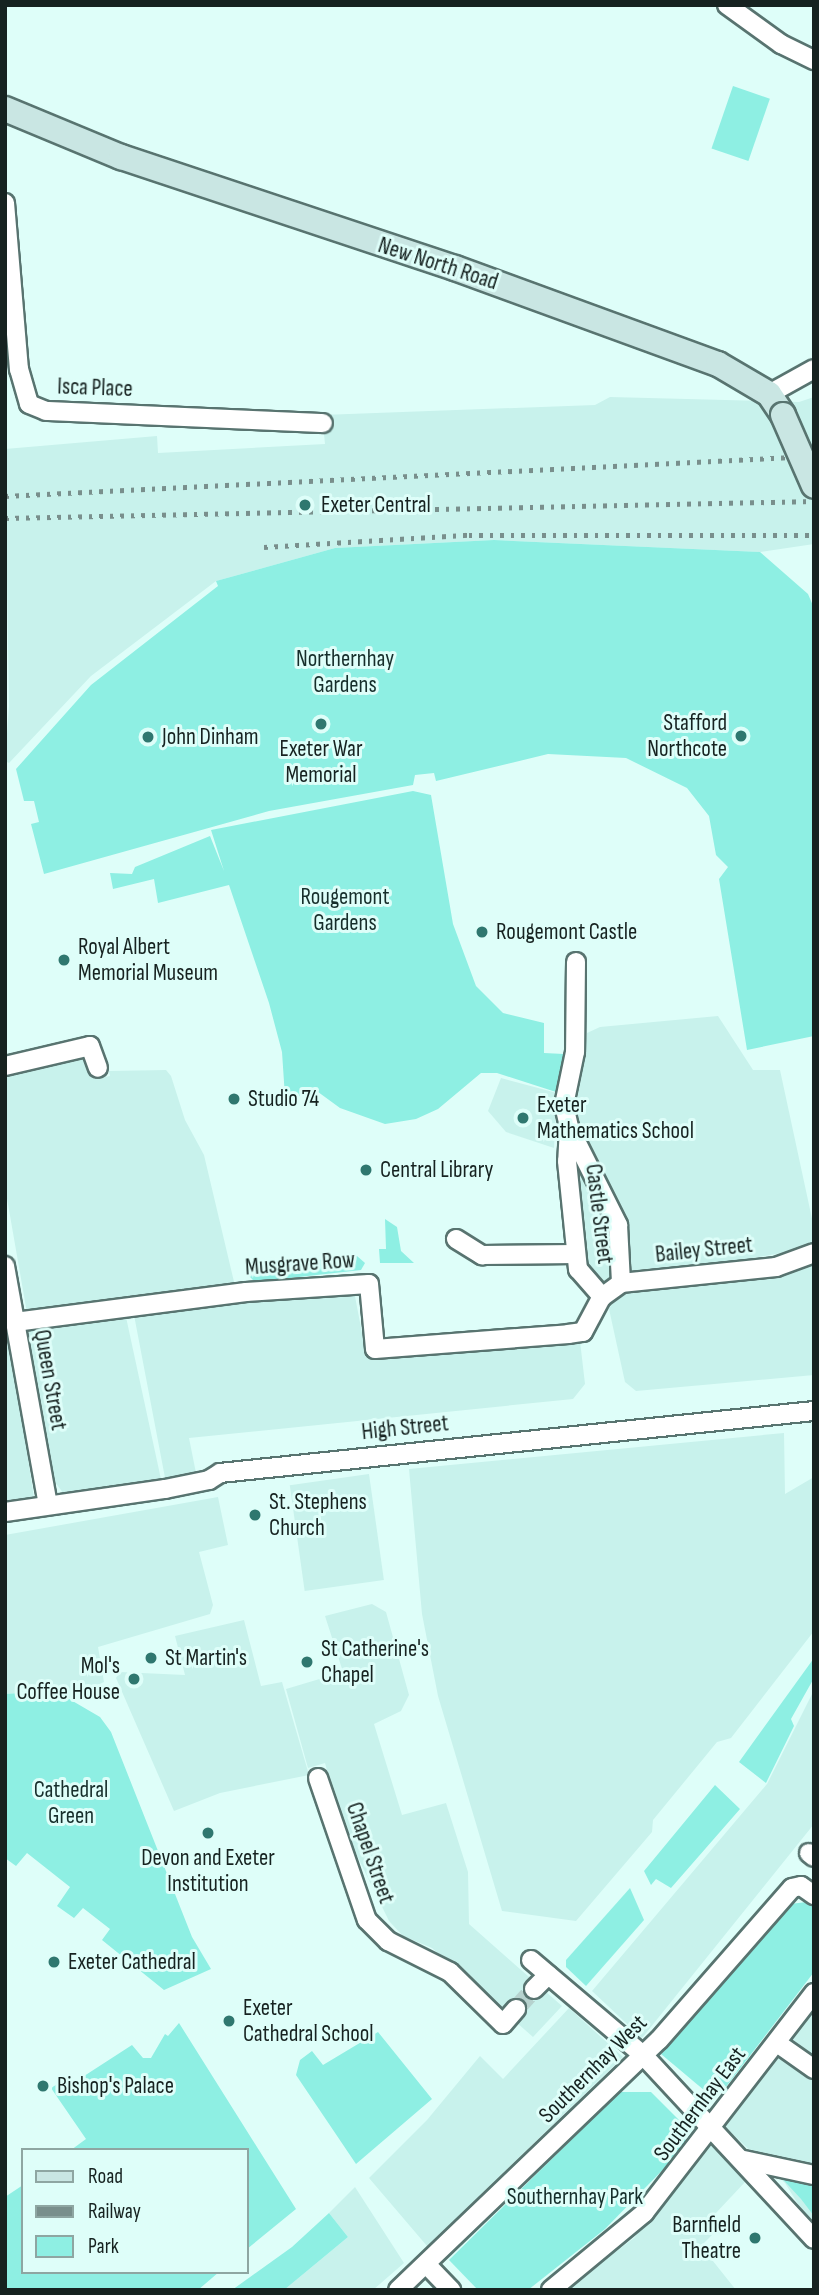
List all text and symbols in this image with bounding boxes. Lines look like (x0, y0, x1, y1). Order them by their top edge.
street label: New North Road (375, 232, 501, 296)
street label: Isca Place (57, 373, 133, 403)
place label: Exeter Central (321, 491, 431, 519)
marker: Exeter Central (295, 495, 315, 515)
park label: Northernhay Gardens (296, 645, 394, 699)
place label: Stafford Northcote (647, 709, 727, 763)
marker: Exeter War Memorial (313, 716, 329, 732)
place label: John Dinham (162, 723, 259, 751)
marker: Stafford Northcote (733, 728, 749, 744)
marker: John Dinham (140, 729, 156, 745)
place label: Exeter War Memorial (279, 735, 363, 789)
park label: Rougemont Gardens (300, 883, 390, 937)
place label: Rougemont Castle (496, 918, 637, 946)
marker: Rougemont Castle (474, 924, 490, 940)
place label: Royal Albert Memorial Museum (78, 933, 218, 987)
marker: Royal Albert Memorial Museum (56, 952, 72, 968)
place label: Studio 74 (248, 1085, 319, 1113)
marker: Studio 74 (226, 1091, 242, 1107)
place label: Exeter Mathematics School (537, 1091, 694, 1145)
marker: Exeter Mathematics School (515, 1110, 531, 1126)
place label: Central Library (380, 1156, 493, 1184)
marker: Central Library (358, 1162, 374, 1178)
street label: Castle Street (579, 1162, 619, 1266)
street label: Bailey Street (654, 1231, 754, 1269)
street label: Musgrave Row (244, 1246, 356, 1282)
street label: Queen Street (28, 1328, 72, 1432)
street label: High Street (360, 1410, 450, 1446)
place label: St. Stephens Church (269, 1488, 367, 1542)
marker: St. Stephens Church (247, 1507, 263, 1523)
place label: St Catherine's Chapel (321, 1635, 429, 1689)
place label: St Martin's (165, 1644, 247, 1672)
marker: St Martin's (143, 1650, 159, 1666)
place label: Mol's Coffee House (16, 1652, 120, 1706)
marker: St Catherine's Chapel (299, 1654, 315, 1670)
marker: Mol's Coffee House (126, 1671, 142, 1687)
park label: Cathedral Green (34, 1776, 108, 1830)
street label: Chapel Street (340, 1799, 400, 1907)
marker: Devon and Exeter Institution (200, 1825, 216, 1841)
place label: Devon and Exeter Institution (141, 1844, 275, 1898)
place label: Exeter Cathedral (68, 1948, 196, 1976)
marker: Exeter Cathedral (46, 1954, 62, 1970)
place label: Exeter Cathedral School (243, 1994, 374, 2048)
street label: Southernhay West (533, 2009, 653, 2129)
marker: Exeter Cathedral School (221, 2013, 237, 2029)
street label: Southernhay East (648, 2041, 752, 2167)
place label: Bishop's Palace (57, 2072, 174, 2100)
marker: Bishop's Palace (35, 2078, 51, 2094)
legend (21, 2148, 248, 2274)
text: Road (88, 2164, 123, 2189)
park label: Southernhay Park (507, 2183, 643, 2211)
text: Railway (88, 2199, 141, 2224)
place label: Barnfield Theatre (672, 2211, 741, 2265)
marker: Barnfield Theatre (747, 2230, 763, 2246)
text: Park (88, 2234, 119, 2259)

